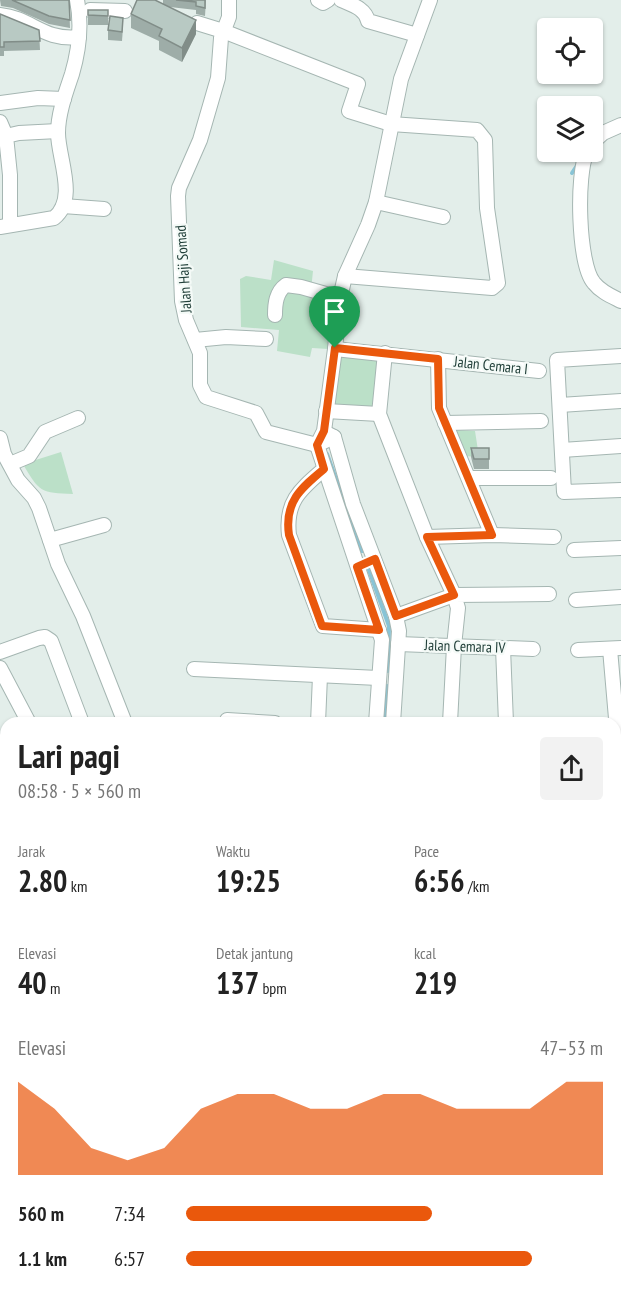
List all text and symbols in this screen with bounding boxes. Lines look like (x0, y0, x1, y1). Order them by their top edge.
map controls (537, 18, 603, 162)
button: locate (537, 18, 603, 84)
button: layers (537, 96, 603, 162)
street label: Jalan Haji Somad (170, 225, 196, 314)
pin (309, 286, 360, 348)
icon: arrive (318, 295, 351, 328)
street label: Jalan Cemara I (452, 352, 529, 378)
street label: Jalan Cemara IV (423, 635, 506, 657)
text: Lari pagi (18, 734, 120, 777)
button: share (540, 737, 603, 800)
text: 08:58 · 5 × 560 m (18, 778, 141, 804)
text: Jarak (18, 841, 45, 861)
text: Waktu (216, 841, 250, 861)
text: Pace (414, 841, 439, 861)
text: 2.80 (18, 861, 67, 900)
text: 19:25 (216, 861, 281, 900)
text: 6:56 (414, 861, 465, 900)
text: km (67, 876, 87, 896)
text: /km (465, 876, 489, 896)
text: Elevasi (18, 943, 56, 963)
text: Detak jantung (216, 943, 293, 963)
text: kcal (414, 943, 436, 963)
text: 40 (18, 963, 47, 1002)
text: 137 (216, 963, 259, 1002)
text: 219 (414, 963, 457, 1002)
text: m (47, 978, 61, 998)
text: bpm (259, 978, 287, 998)
text: Elevasi (18, 1035, 66, 1061)
text: 47–53 m (540, 1035, 603, 1061)
text: 560 m (18, 1201, 64, 1227)
text: 7:34 (114, 1201, 145, 1227)
text: 1.1 km (18, 1246, 67, 1272)
text: 6:57 (114, 1246, 145, 1272)

